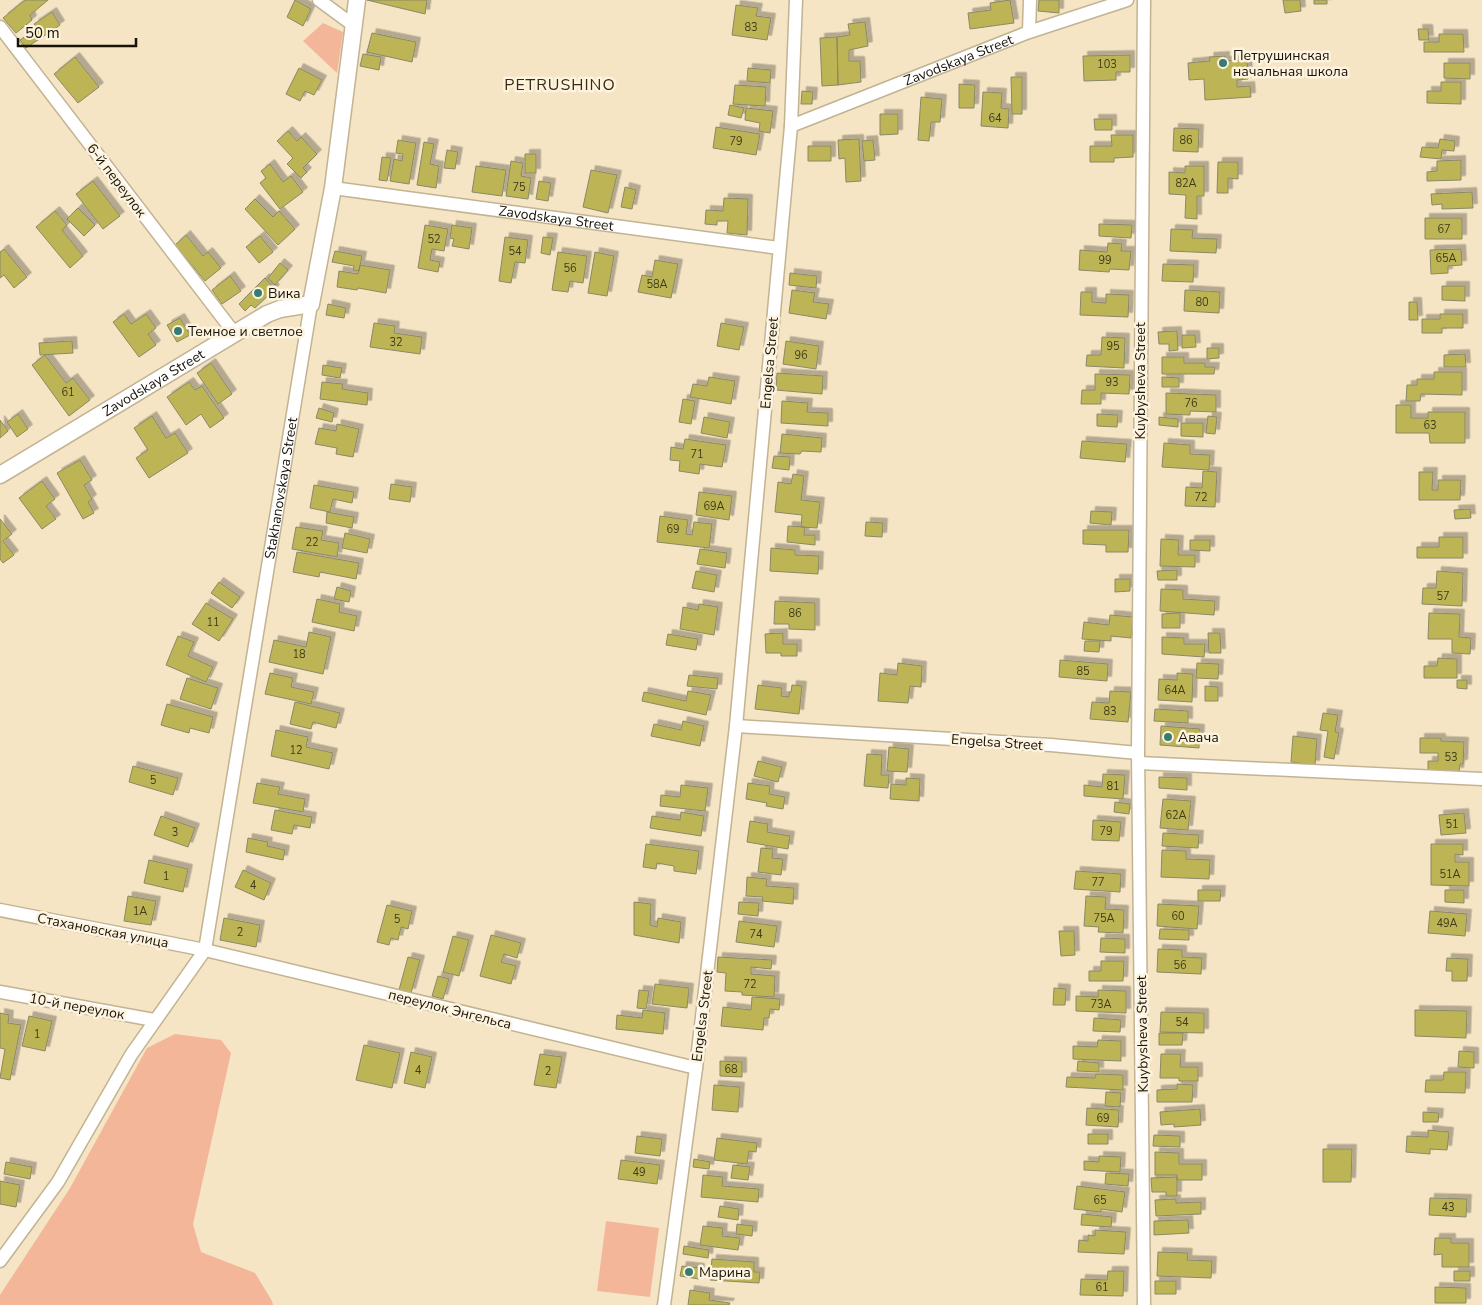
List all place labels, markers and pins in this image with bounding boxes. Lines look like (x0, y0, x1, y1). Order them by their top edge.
place label: Петрушинская начальная школа (1233, 46, 1348, 81)
marker: Петрушинская начальная школа (1217, 57, 1229, 69)
place label: Вика (268, 284, 301, 303)
marker: Вика (252, 287, 264, 299)
place label: Темное и светлое (188, 322, 303, 341)
marker: Темное и светлое (172, 325, 184, 337)
place label: Авача (1178, 728, 1219, 747)
marker: Авача (1162, 731, 1174, 743)
place label: Марина (699, 1263, 751, 1282)
marker: Марина (683, 1266, 695, 1278)

